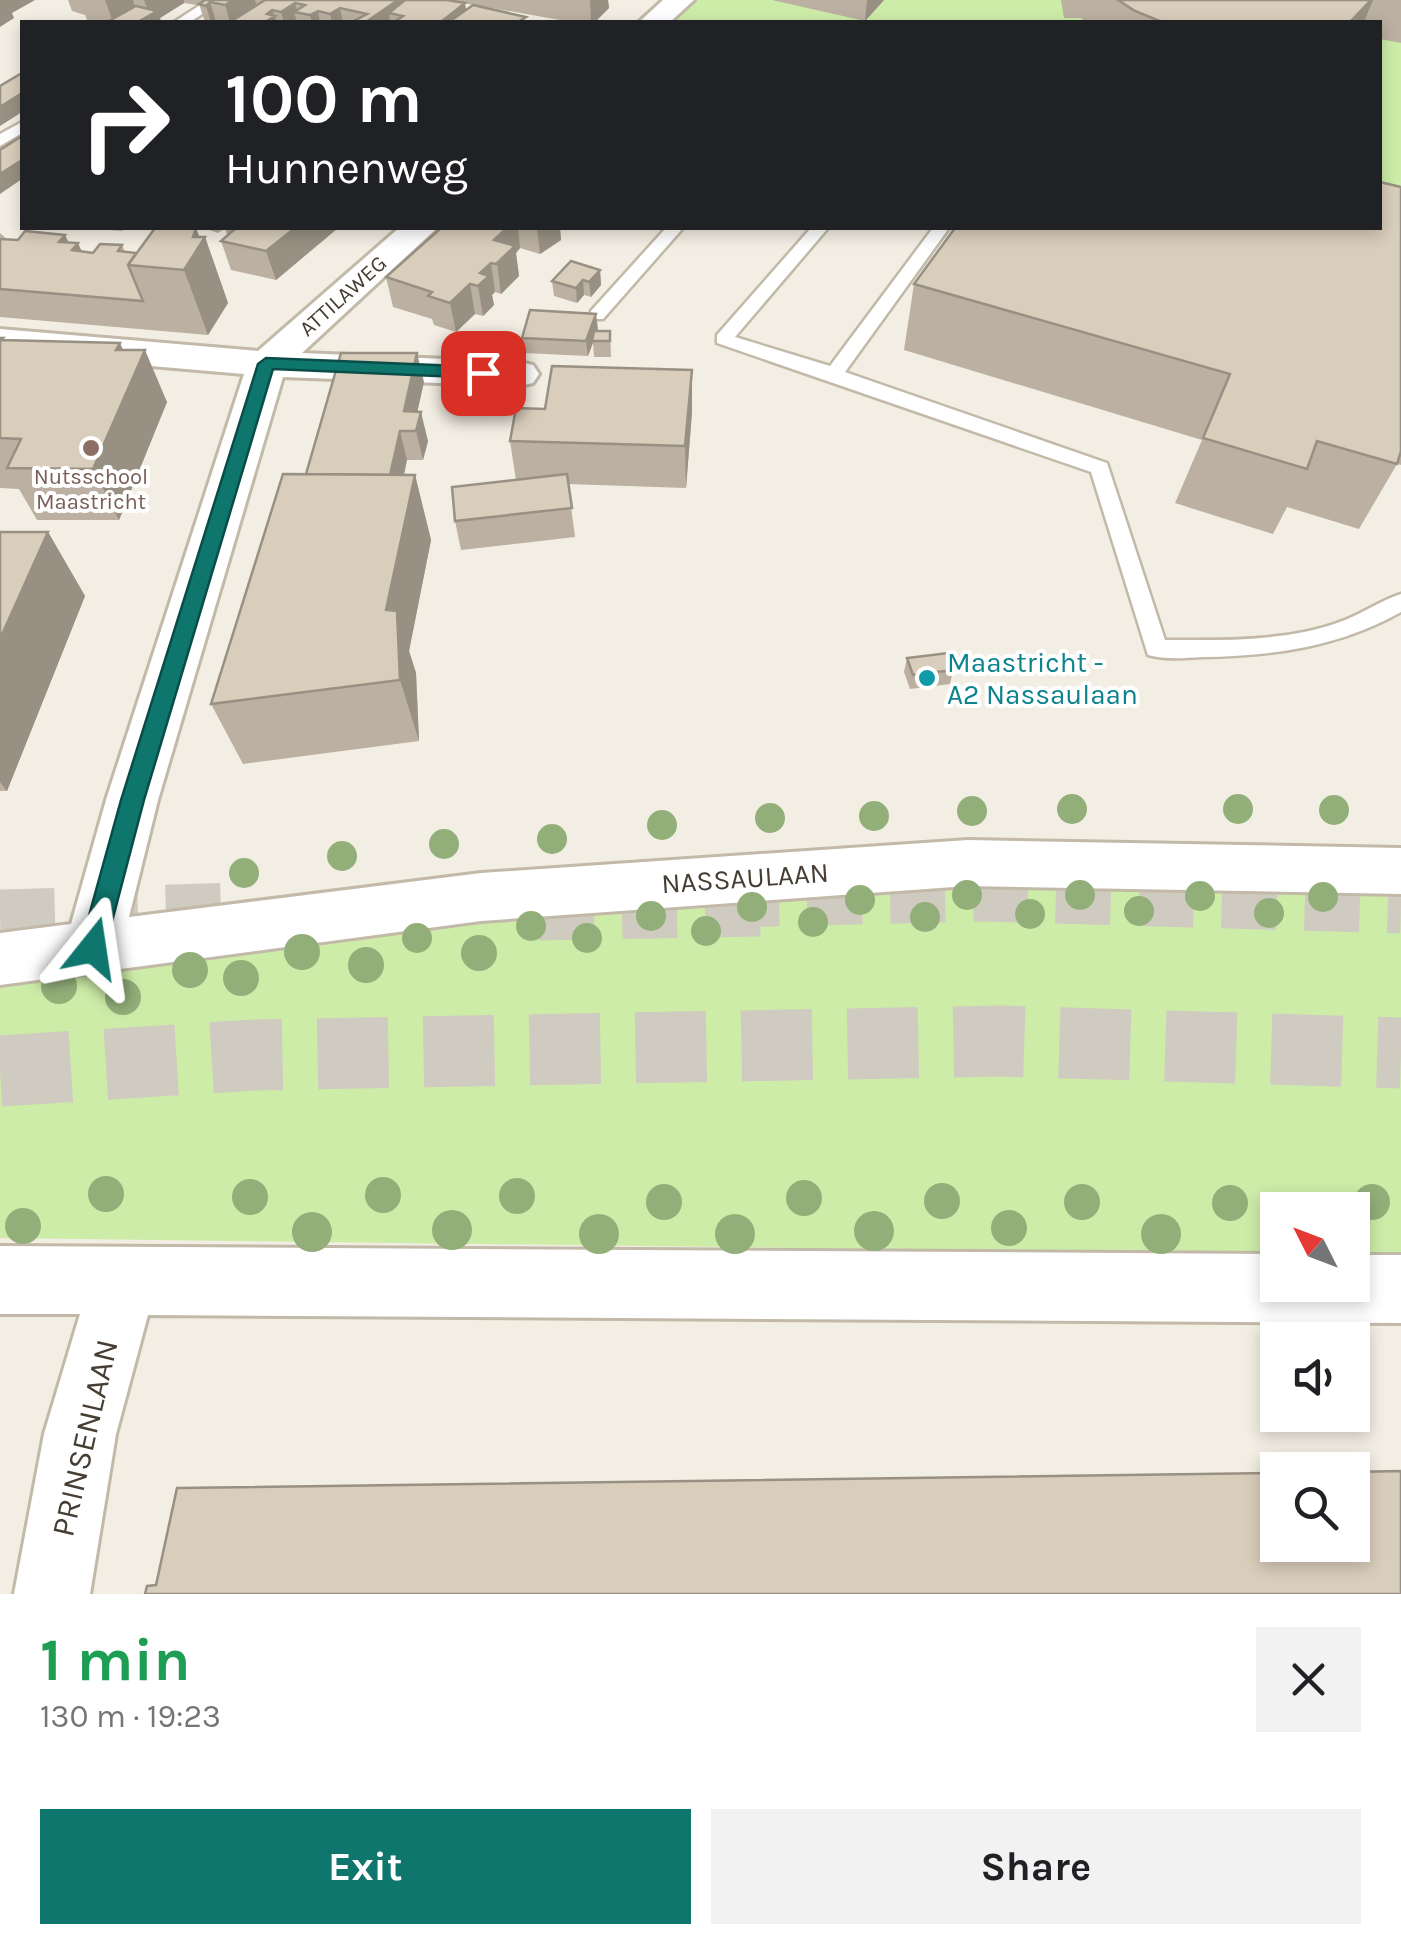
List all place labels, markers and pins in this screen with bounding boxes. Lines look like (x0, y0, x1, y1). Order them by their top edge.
pin (441, 331, 526, 416)
marker: Nutsschool Maastricht (80, 437, 102, 459)
place label: Nutsschool Maastricht (34, 464, 148, 515)
place label: Maastricht - A2 Nassaulaan (947, 646, 1138, 711)
marker: Maastricht - A2 Nassaulaan (916, 667, 938, 689)

